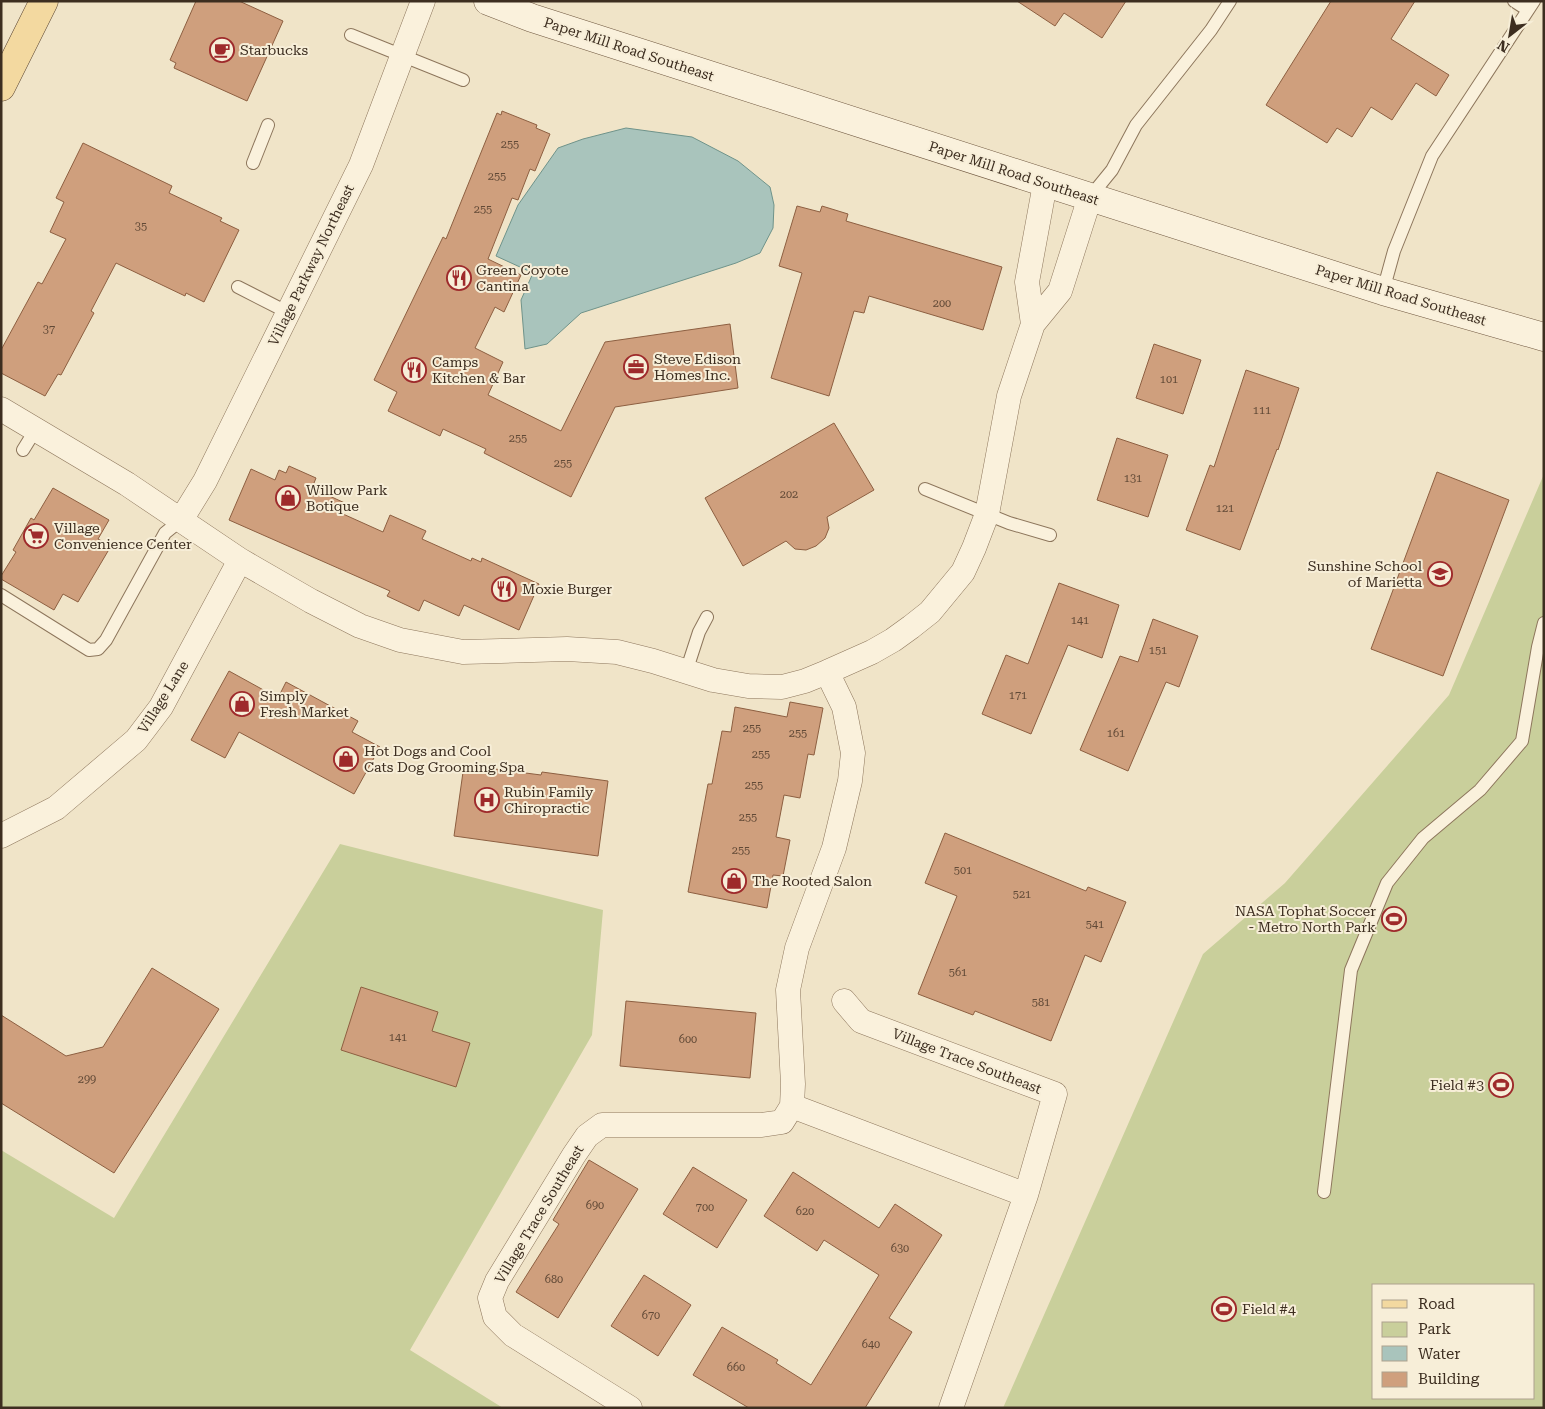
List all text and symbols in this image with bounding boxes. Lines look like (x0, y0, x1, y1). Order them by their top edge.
north arrow (1485, 10, 1535, 60)
street label: Paper Mill Road Southeast (542, 14, 716, 84)
text: N (1494, 36, 1512, 56)
cafe icon: Starbucks (209, 37, 235, 63)
place label: Starbucks (240, 42, 308, 58)
house number: 255 (501, 138, 519, 151)
street label: Paper Mill Road Southeast (927, 138, 1101, 208)
house number: 255 (488, 170, 506, 183)
street label: Village Parkway Northeast (265, 182, 357, 348)
house number: 255 (474, 203, 492, 216)
house number: 35 (135, 220, 147, 233)
street label: Paper Mill Road Southeast (1314, 261, 1488, 329)
place label: Green Coyote Cantina (476, 262, 569, 294)
restaurant icon: Green Coyote Cantina (446, 265, 472, 291)
house number: 200 (933, 297, 951, 310)
house number: 37 (43, 323, 55, 336)
place label: Steve Edison Homes Inc. (654, 351, 741, 383)
place label: Camps Kitchen & Bar (432, 354, 526, 386)
office icon: Steve Edison Homes Inc. (623, 354, 649, 380)
restaurant icon: Camps Kitchen & Bar (401, 357, 427, 383)
house number: 101 (1160, 373, 1178, 386)
house number: 111 (1253, 404, 1271, 417)
house number: 255 (509, 432, 527, 445)
house number: 255 (554, 457, 572, 470)
house number: 131 (1124, 472, 1142, 485)
place label: Willow Park Botique (306, 482, 388, 514)
shop icon: Willow Park Botique (275, 485, 301, 511)
house number: 202 (780, 488, 798, 501)
house number: 121 (1216, 502, 1234, 515)
place label: Village Convenience Center (54, 520, 192, 552)
supermarket icon: Village Convenience Center (23, 523, 49, 549)
place label: Sunshine School of Marietta (1308, 558, 1423, 590)
school or university icon: Sunshine School of Marietta (1427, 561, 1453, 587)
restaurant icon: Moxie Burger (491, 576, 517, 602)
place label: Moxie Burger (522, 581, 612, 597)
house number: 141 (1071, 614, 1089, 627)
house number: 151 (1149, 644, 1167, 657)
street label: Village Lane (134, 658, 192, 736)
place label: Simply Fresh Market (260, 688, 349, 720)
house number: 171 (1009, 689, 1027, 702)
shop icon: Simply Fresh Market (229, 691, 255, 717)
house number: 255 (743, 722, 761, 735)
house number: 255 (789, 727, 807, 740)
house number: 161 (1107, 727, 1125, 740)
place label: Hot Dogs and Cool Cats Dog Grooming Spa (364, 743, 525, 775)
shop icon: Hot Dogs and Cool Cats Dog Grooming Spa (333, 746, 359, 772)
house number: 255 (752, 748, 770, 761)
house number: 255 (745, 779, 763, 792)
place label: Rubin Family Chiropractic (504, 784, 594, 816)
hospital icon: Rubin Family Chiropractic (474, 787, 500, 813)
house number: 255 (739, 811, 757, 824)
house number: 255 (732, 844, 750, 857)
house number: 501 (954, 864, 972, 877)
shop icon: The Rooted Salon (721, 868, 747, 894)
place label: The Rooted Salon (752, 873, 872, 889)
house number: 521 (1013, 888, 1031, 901)
place label: NASA Tophat Soccer - Metro North Park (1235, 903, 1376, 935)
sports icon: NASA Tophat Soccer - Metro North Park (1381, 906, 1407, 932)
house number: 541 (1086, 918, 1104, 931)
house number: 561 (949, 966, 967, 979)
house number: 581 (1032, 996, 1050, 1009)
street label: Village Trace Southeast (890, 1025, 1044, 1097)
house number: 141 (389, 1031, 407, 1044)
house number: 600 (679, 1033, 697, 1046)
sports icon: Field #3 (1488, 1072, 1514, 1098)
house number: 299 (78, 1073, 96, 1086)
place label: Field #3 (1430, 1077, 1484, 1093)
street label: Village Trace Southeast (491, 1142, 587, 1286)
house number: 690 (586, 1199, 604, 1212)
house number: 700 (696, 1201, 714, 1214)
house number: 620 (796, 1205, 814, 1218)
house number: 630 (891, 1242, 909, 1255)
house number: 680 (545, 1273, 563, 1286)
legend (1372, 1284, 1535, 1399)
text: Road (1418, 1295, 1455, 1313)
sports icon: Field #4 (1211, 1296, 1237, 1322)
place label: Field #4 (1242, 1301, 1296, 1317)
house number: 670 (642, 1309, 660, 1322)
text: Park (1418, 1320, 1452, 1338)
house number: 640 (862, 1338, 880, 1351)
text: Water (1418, 1345, 1460, 1363)
house number: 660 (727, 1361, 745, 1374)
text: Building (1418, 1370, 1480, 1388)

